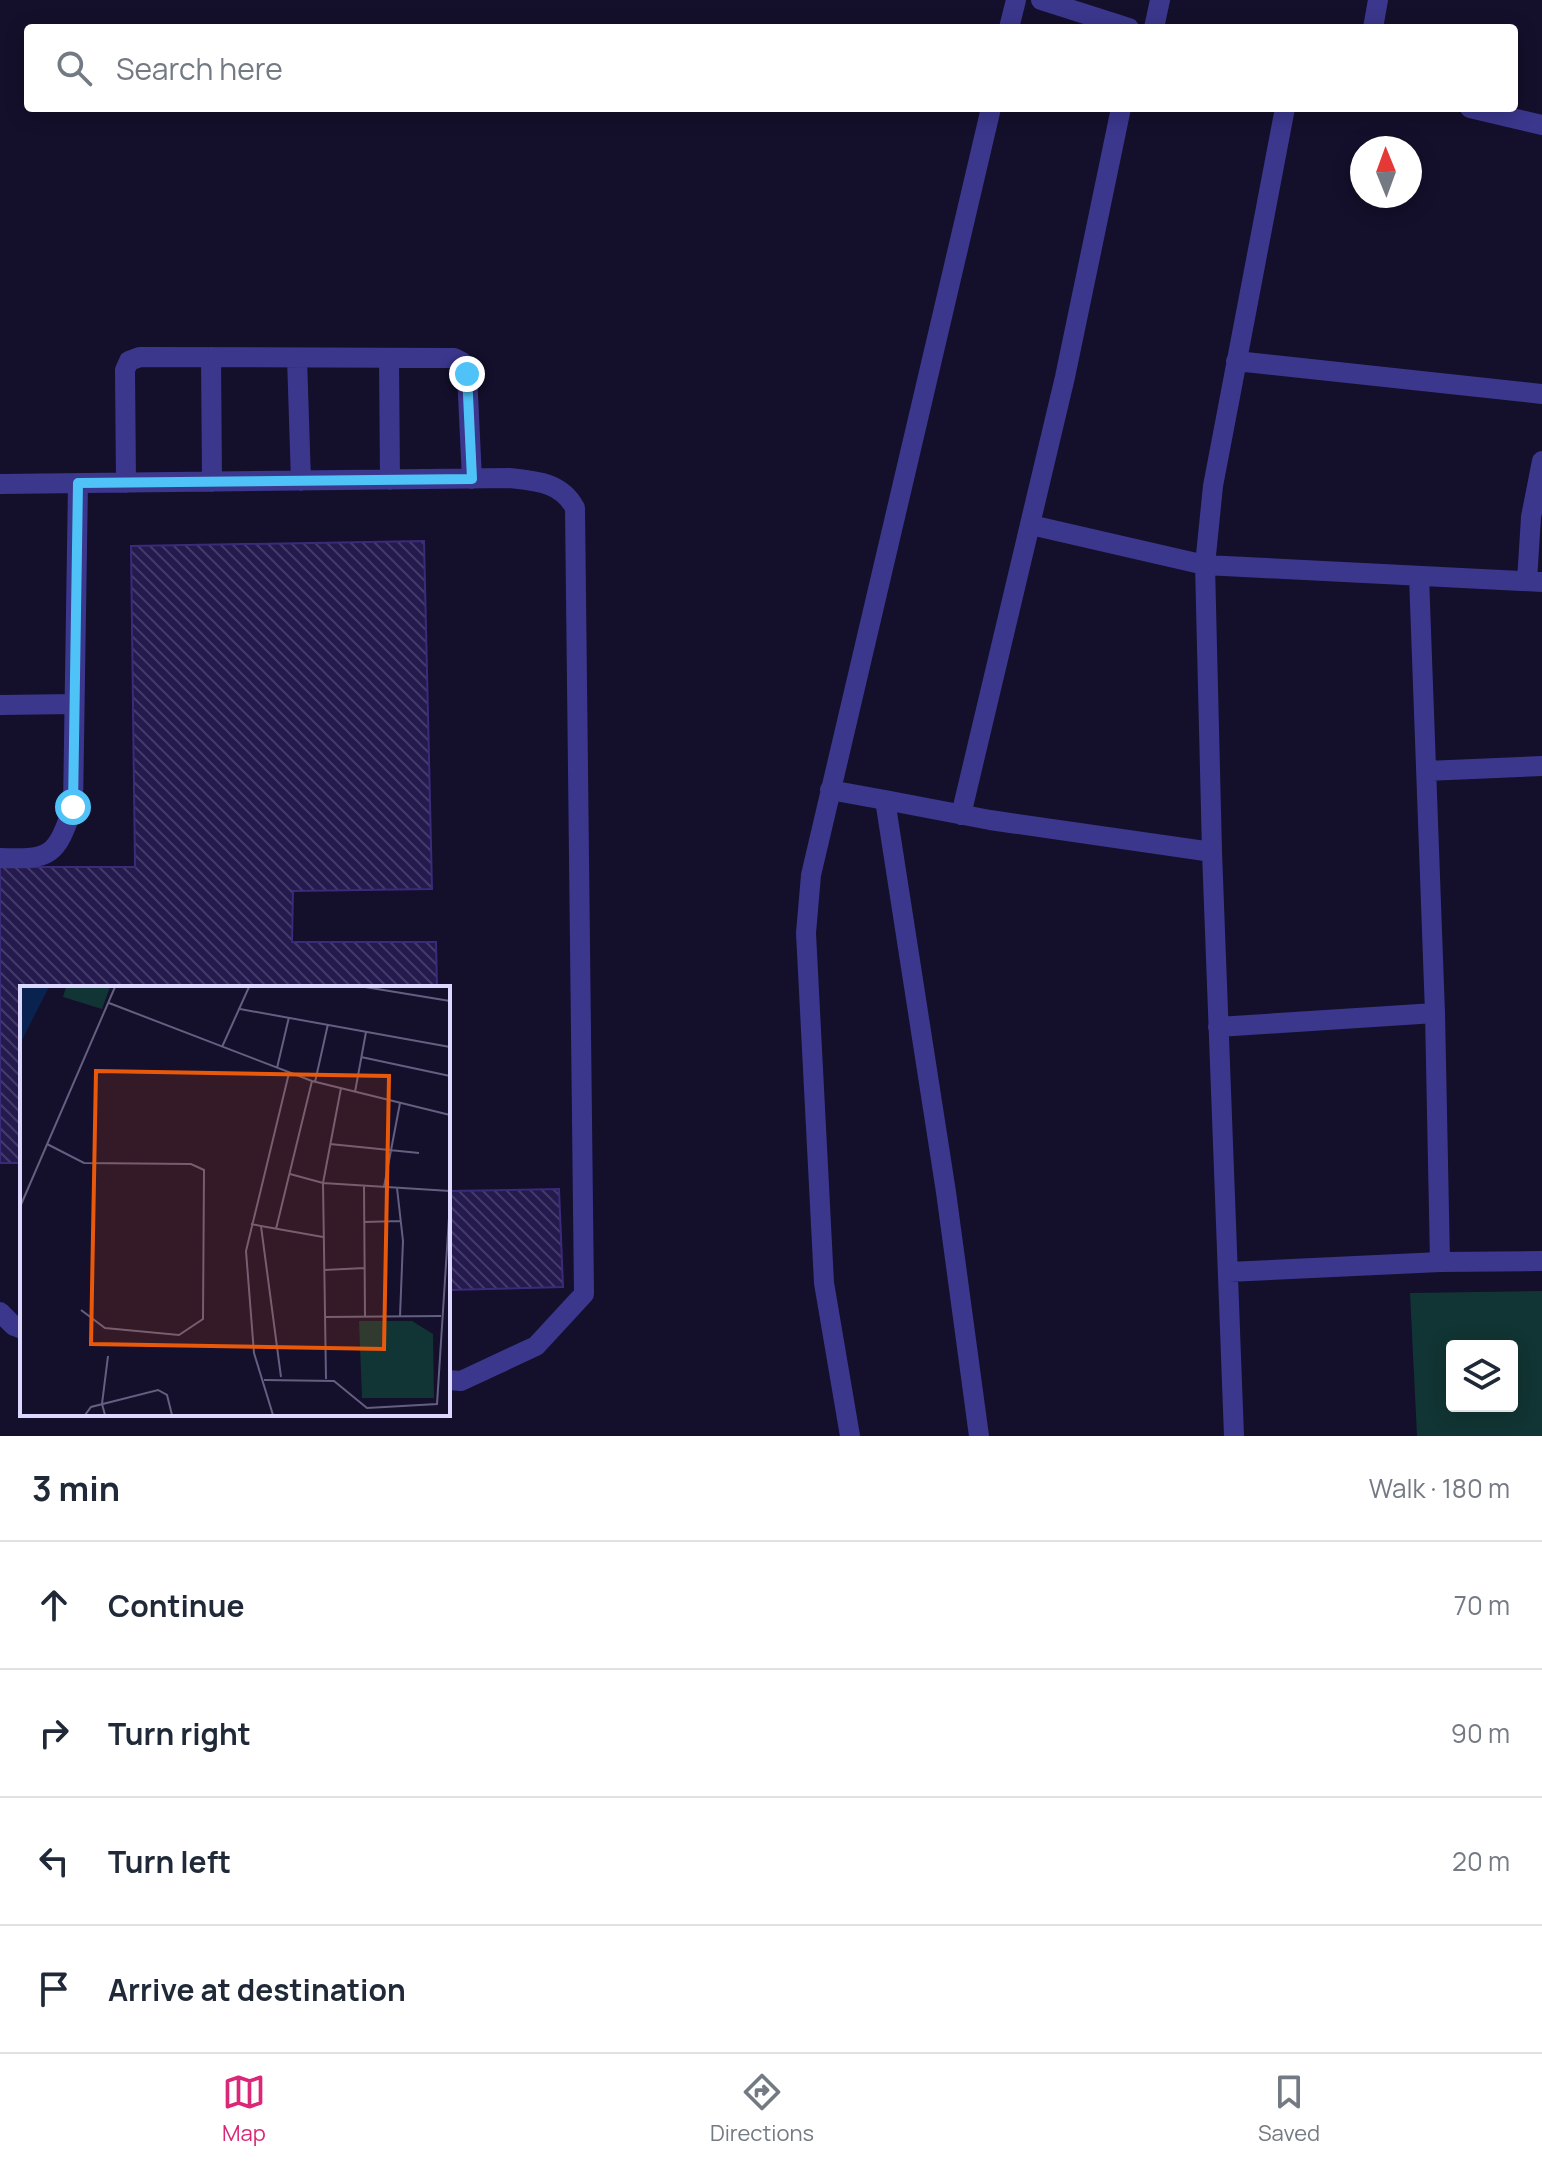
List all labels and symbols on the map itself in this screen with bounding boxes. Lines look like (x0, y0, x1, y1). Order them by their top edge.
north arrow (1350, 136, 1422, 208)
route end (449, 356, 485, 392)
route start (55, 789, 91, 825)
inset map (20, 986, 450, 1416)

